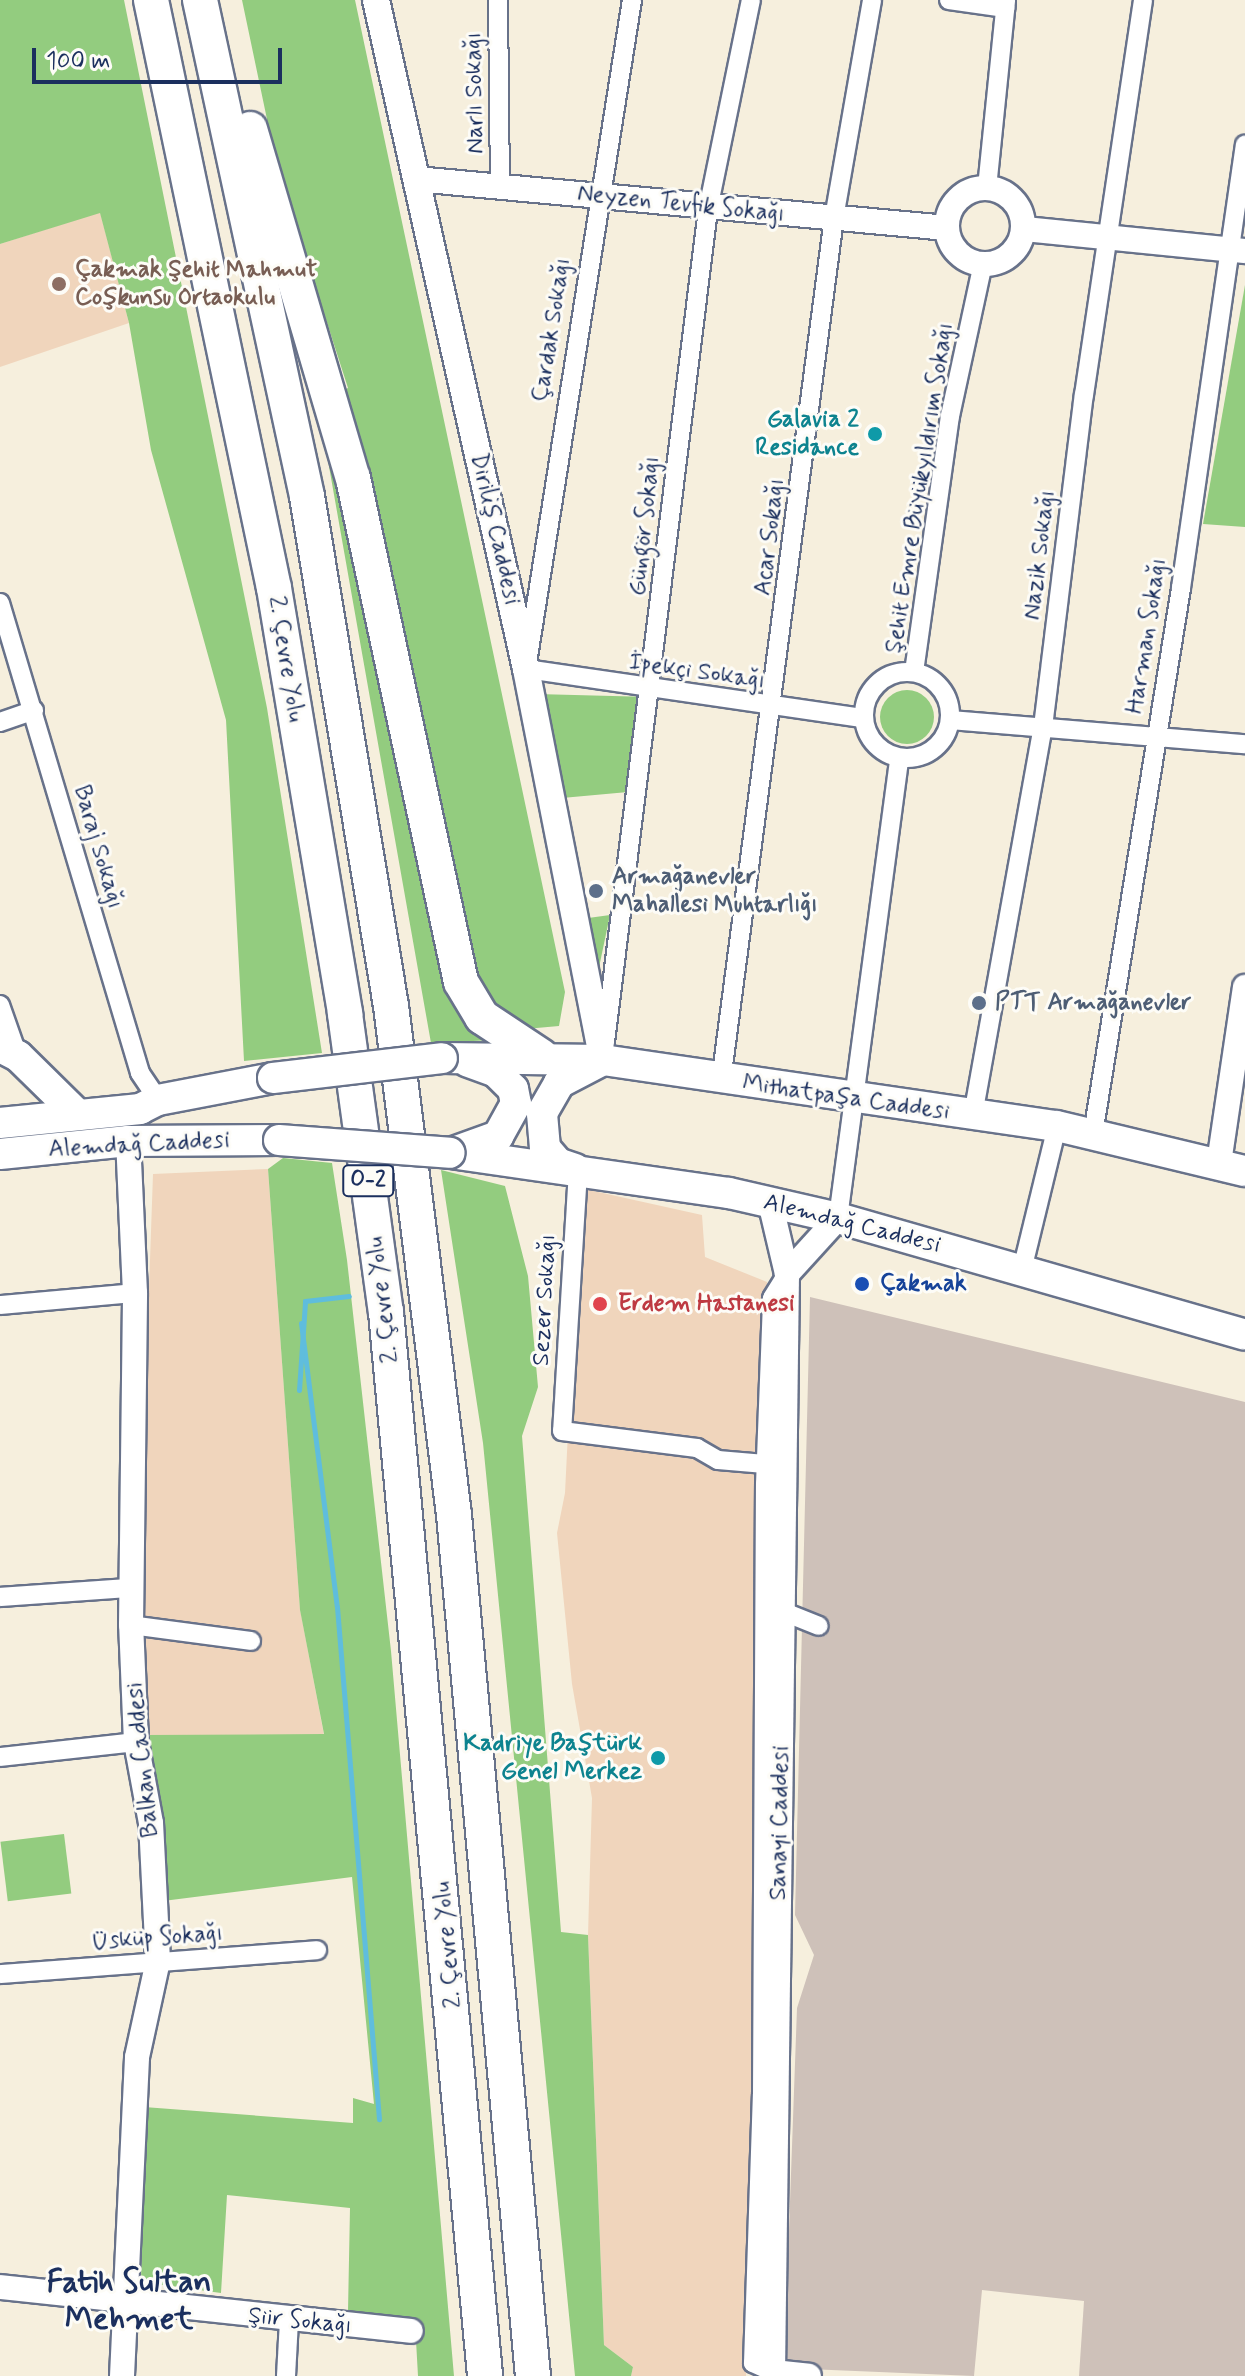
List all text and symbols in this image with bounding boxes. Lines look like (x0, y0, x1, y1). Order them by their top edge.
scale bar (36, 32, 286, 82)
street label: Narlı Sokağı (460, 32, 490, 154)
text: 100 m (46, 46, 110, 77)
street label: Neyzen Tevfik Sokağı (575, 179, 787, 229)
place label: Çakmak Şehit Mahmut Coşkunsu Ortaokulu (75, 256, 321, 312)
street label: Çardak Sokağı (526, 256, 578, 404)
marker: Çakmak Şehit Mahmut Coşkunsu Ortaokulu (50, 275, 68, 293)
street label: Şehit Emre Büyükyıldırım Sokağı (880, 323, 960, 653)
place label: Galavia 2 Residance (755, 406, 859, 462)
marker: Galavia 2 Residance (866, 425, 884, 443)
street label: Diriliş Caddesi (464, 450, 526, 608)
street label: Güngör Sokağı (623, 453, 667, 599)
street label: Acar Sokağı (748, 476, 792, 598)
street label: Nazik Sokağı (1018, 488, 1062, 622)
street label: Harman Sokağı (1120, 555, 1174, 717)
street label: 2. Çevre Yolu (262, 594, 310, 724)
street label: İpekçi Sokağı (628, 648, 766, 696)
street label: Baraj Sokağı (67, 782, 129, 912)
place label: Armağanevler Mahallesi Muhtarlığı (612, 863, 821, 919)
marker: Armağanevler Mahallesi Muhtarlığı (587, 882, 605, 900)
place label: PTT Armağanevler (995, 989, 1191, 1017)
marker: PTT Armağanevler (970, 994, 988, 1012)
street label: Mithatpaşa Caddesi (740, 1069, 952, 1127)
street label: Alemdağ Caddesi (48, 1126, 230, 1164)
road number: O-2 (342, 1163, 394, 1199)
street label: Alemdağ Caddesi (760, 1188, 944, 1260)
street label: Sezer Sokağı (527, 1233, 563, 1367)
street label: 2. Çevre Yolu (361, 1235, 405, 1365)
place label: Çakmak (880, 1270, 967, 1298)
marker: Çakmak (851, 1273, 873, 1295)
place label: Erdem Hastanesi (618, 1290, 793, 1318)
marker: Erdem Hastanesi (589, 1293, 611, 1315)
street label: Balkan Caddesi (120, 1680, 166, 1840)
place label: Kadriye Baştürk Genel Merkez (463, 1730, 642, 1786)
street label: Sanayi Caddesi (764, 1745, 796, 1901)
marker: Kadriye Baştürk Genel Merkez (649, 1749, 667, 1767)
street label: 2. Çevre Yolu (428, 1880, 468, 2010)
street label: Üsküp Sokağı (89, 1919, 225, 1957)
district label: Fatih Sultan Mehmet (48, 2264, 210, 2339)
street label: Şiir Sokağı (245, 2301, 355, 2341)

